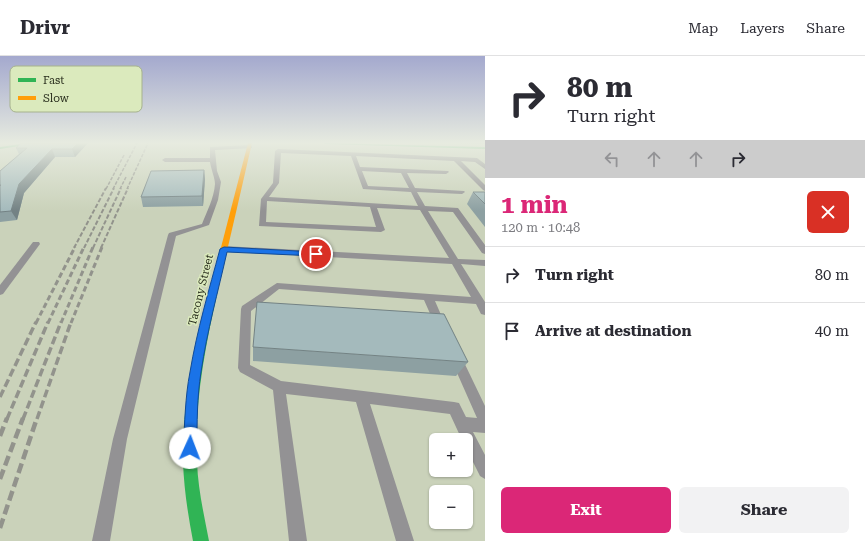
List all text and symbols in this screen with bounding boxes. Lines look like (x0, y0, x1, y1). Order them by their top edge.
text: Drivr (20, 16, 70, 39)
text: Map (688, 20, 718, 36)
text: Layers (740, 20, 784, 36)
text: Share (806, 20, 845, 36)
legend (10, 66, 142, 112)
text: 80 m (567, 71, 632, 104)
icon: right (501, 72, 553, 124)
text: Fast (43, 74, 64, 87)
text: Slow (43, 92, 70, 105)
text: Turn right (567, 105, 655, 126)
icon: left (601, 148, 623, 170)
icon: ahead (643, 148, 665, 170)
icon: ahead (685, 148, 707, 170)
icon: right (727, 148, 749, 170)
text: 1 min (501, 191, 568, 219)
button: close (807, 191, 849, 233)
text: 120 m · 10:48 (501, 220, 580, 235)
pin (299, 237, 333, 271)
icon: arrive (305, 243, 327, 265)
street label: Tacony Street (186, 253, 216, 327)
icon: right (501, 264, 523, 286)
text: Turn right (535, 266, 614, 284)
text: 80 m (815, 266, 849, 284)
icon: arrive (501, 320, 523, 342)
text: Arrive at destination (535, 322, 691, 340)
text: 40 m (815, 322, 849, 340)
position arrow (169, 427, 211, 469)
map controls (429, 433, 473, 529)
button: + (429, 433, 473, 477)
button: − (429, 485, 473, 529)
button: Exit (501, 487, 671, 533)
button: Share (679, 487, 849, 533)

